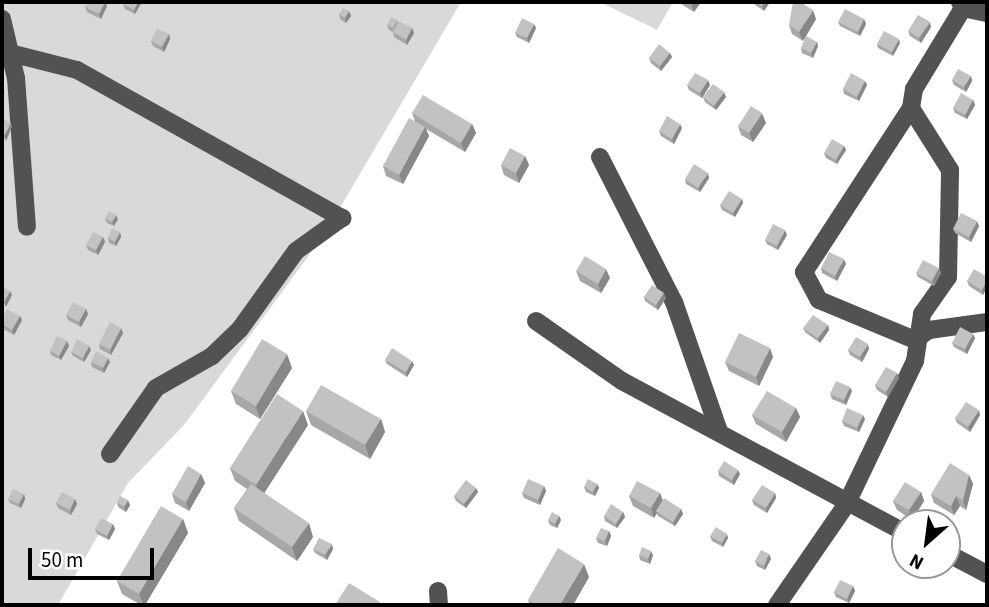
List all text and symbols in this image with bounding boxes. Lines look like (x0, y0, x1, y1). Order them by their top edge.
north arrow (891, 509, 961, 579)
scale bar (32, 534, 158, 578)
text: 50 m (41, 545, 83, 575)
text: N (905, 546, 929, 576)

